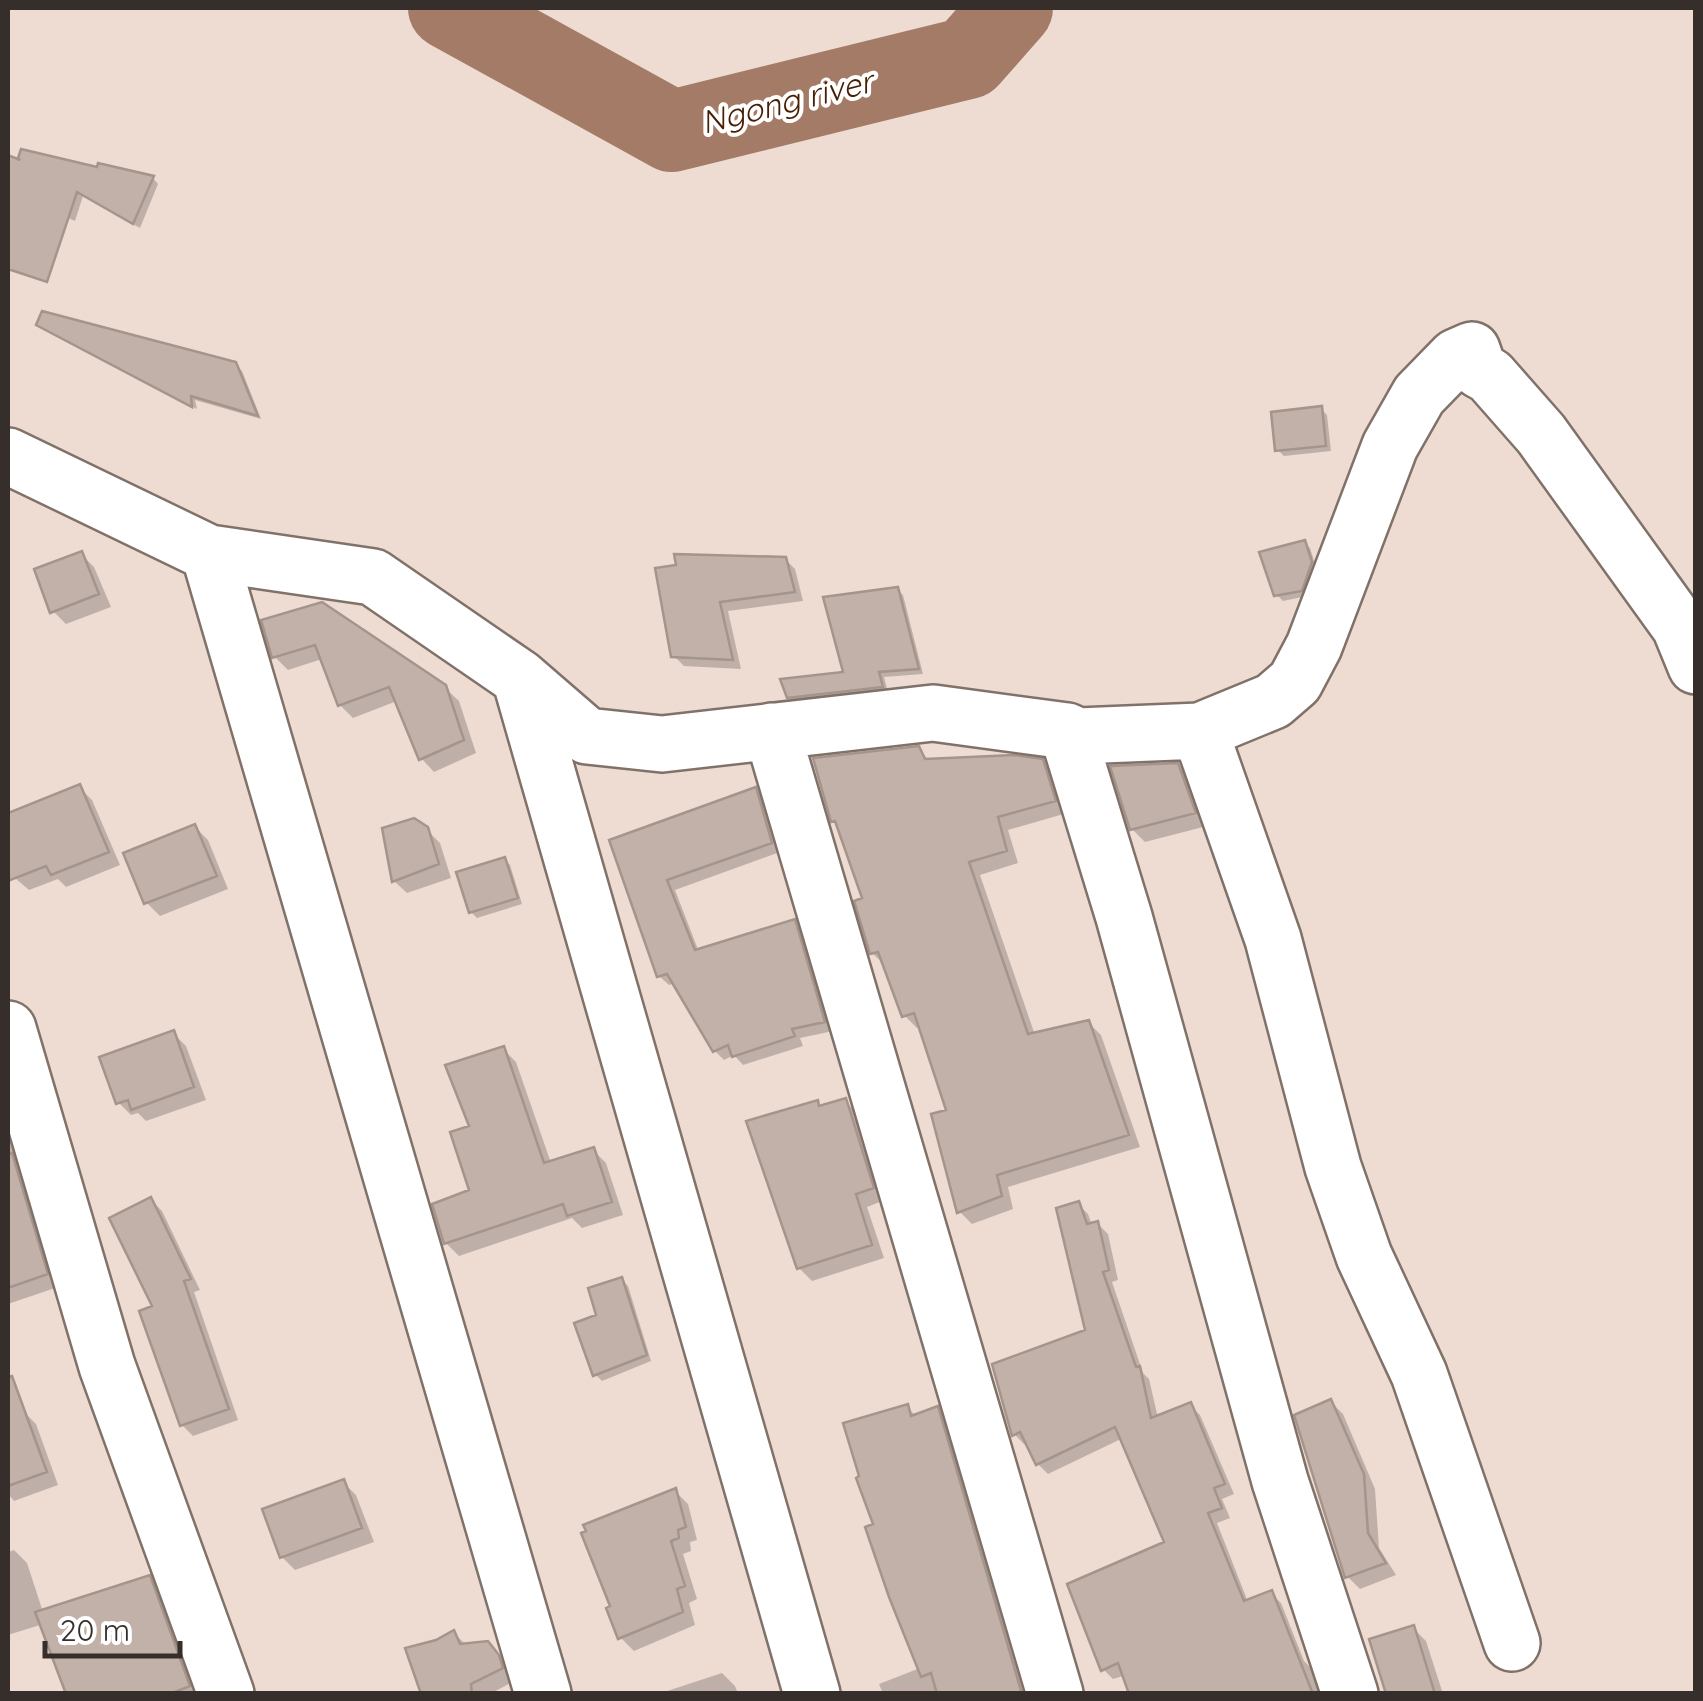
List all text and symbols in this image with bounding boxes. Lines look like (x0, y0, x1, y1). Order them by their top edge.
water label: Ngong river (697, 60, 880, 142)
scale bar (45, 1596, 180, 1658)
text: 20 m (60, 1611, 130, 1649)

